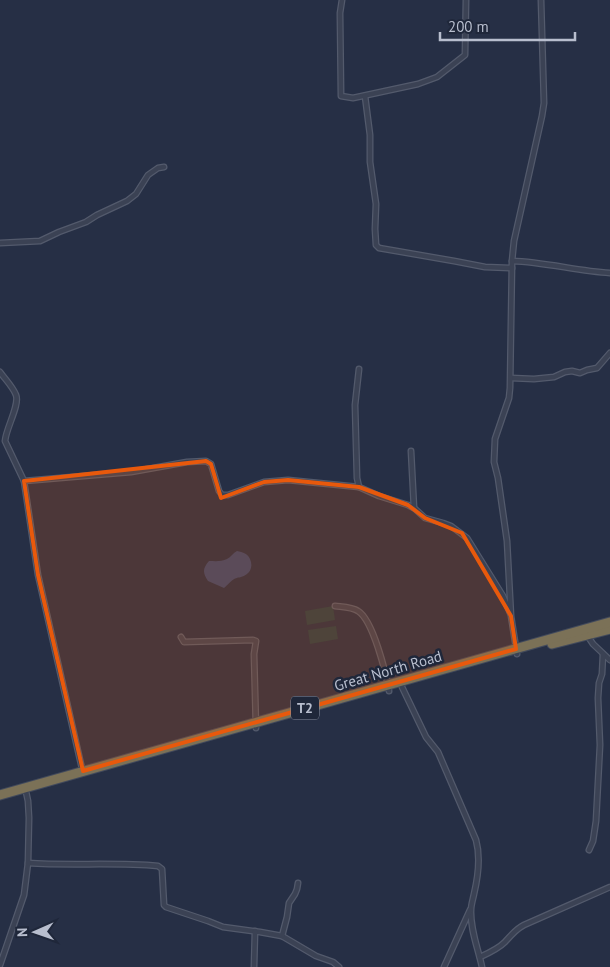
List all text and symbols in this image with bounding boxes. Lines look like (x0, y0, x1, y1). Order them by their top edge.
scale bar (440, 10, 575, 42)
text: 200 m (448, 17, 489, 36)
street label: Great North Road (332, 646, 444, 695)
road number: T2 (291, 696, 319, 720)
north arrow (10, 907, 60, 957)
text: N (13, 928, 31, 937)

